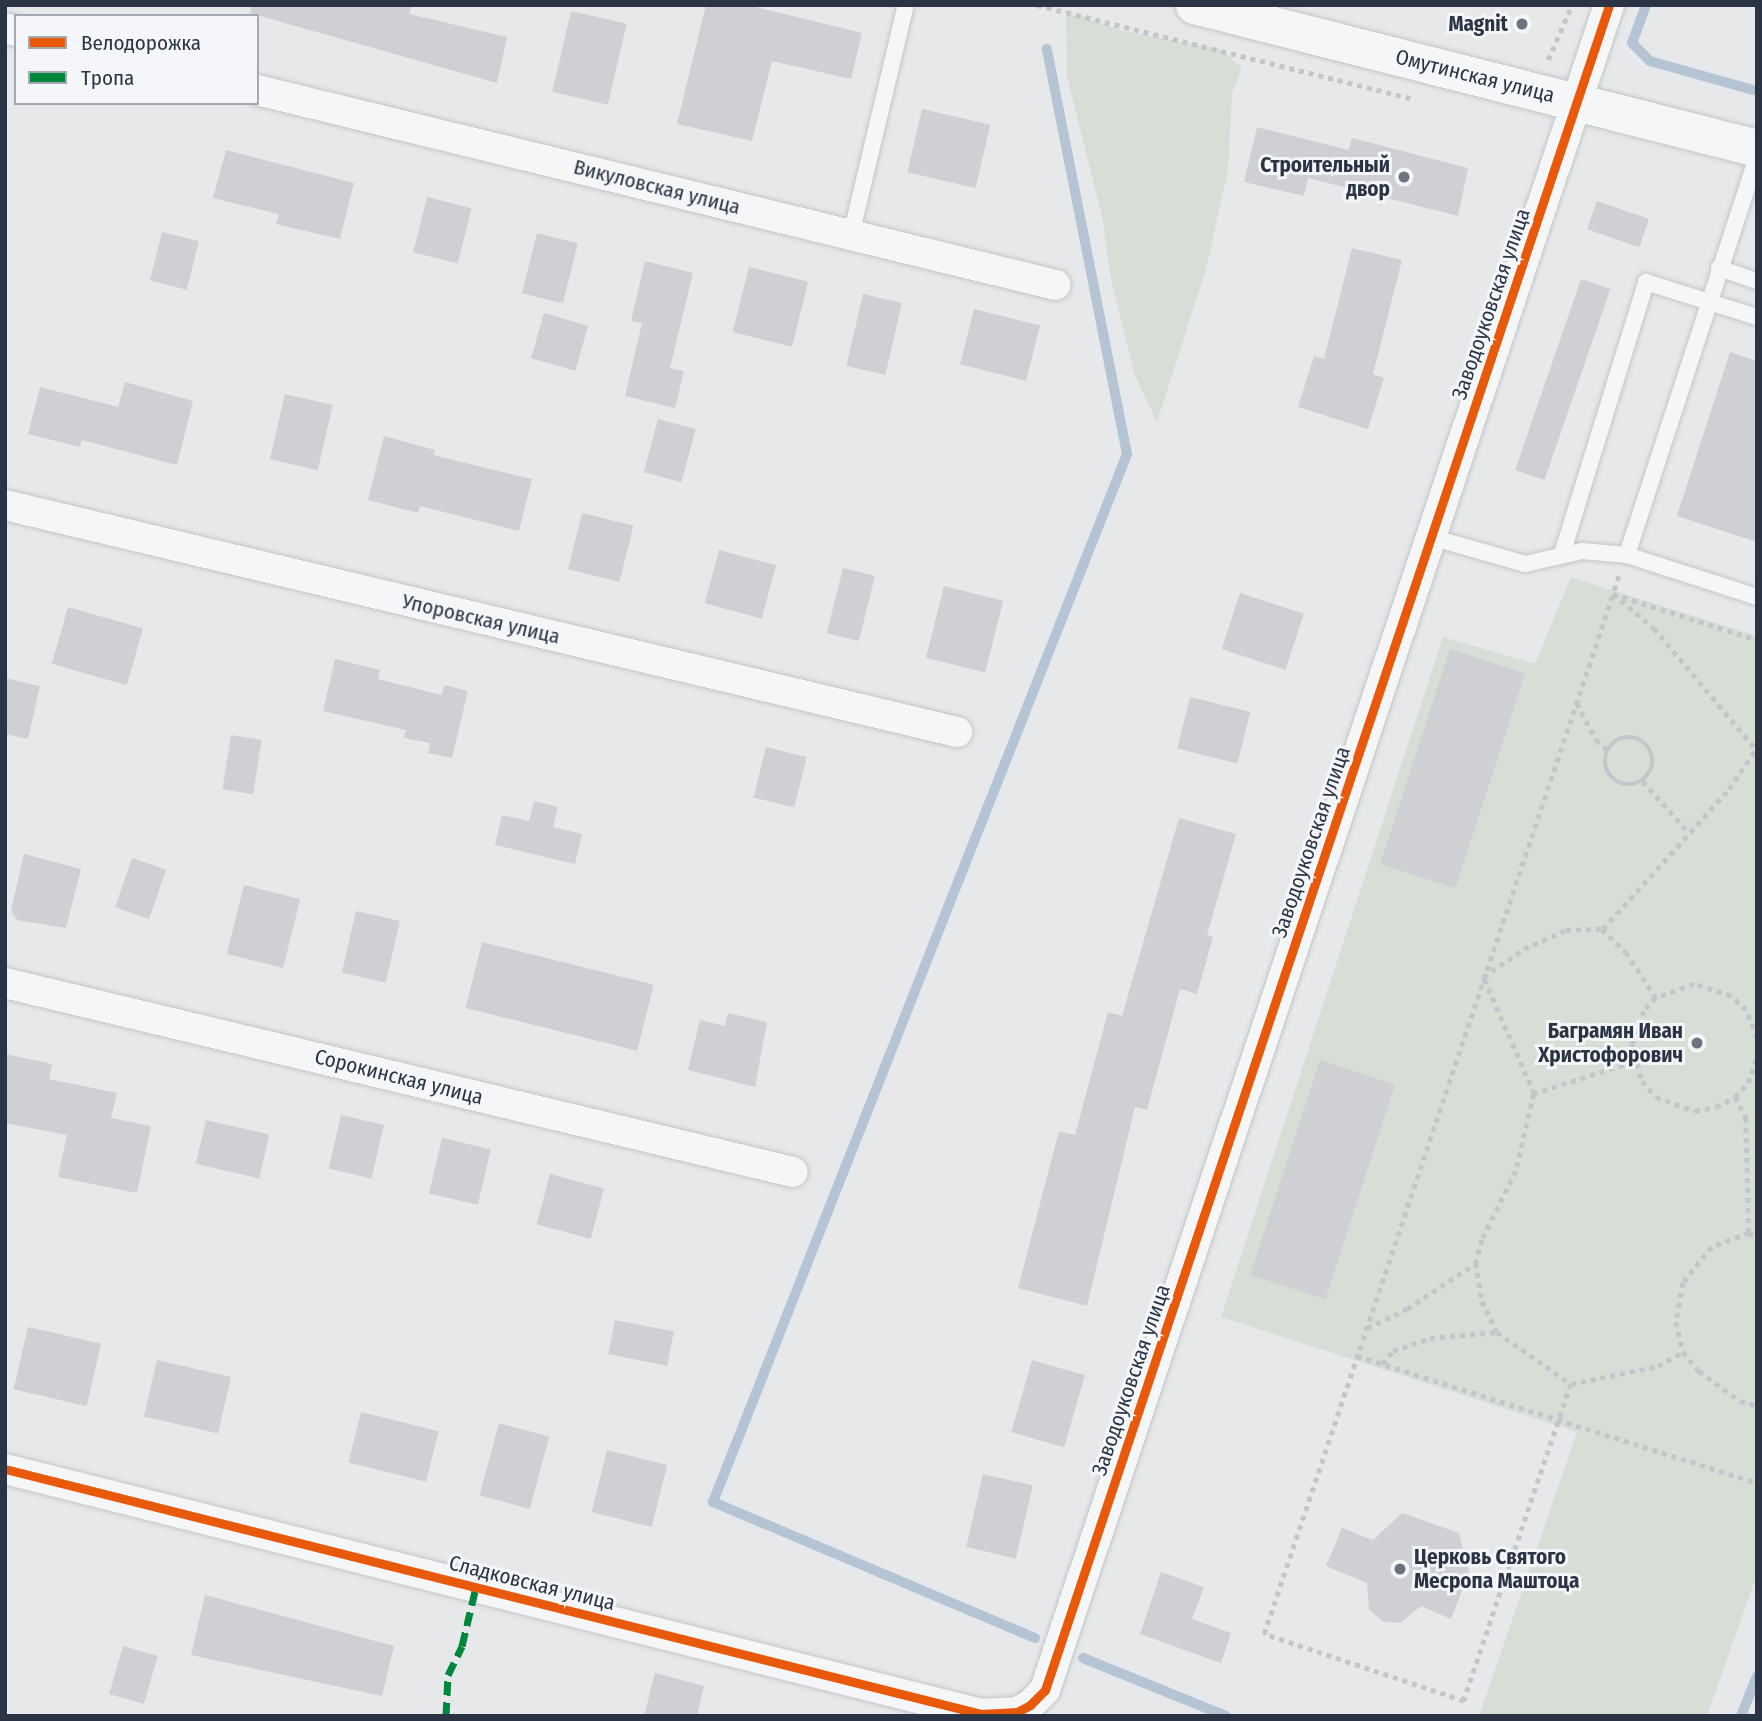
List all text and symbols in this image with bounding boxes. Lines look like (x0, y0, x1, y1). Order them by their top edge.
place label: Magnit (1448, 11, 1508, 37)
legend (14, 14, 259, 105)
marker: Magnit (1514, 16, 1530, 32)
text: Велодорожка (81, 30, 201, 56)
street label: Омутинская улица (1393, 44, 1557, 108)
text: Тропа (81, 65, 134, 91)
place label: Строительный двор (1260, 152, 1390, 202)
street label: Викуловская улица (571, 154, 743, 220)
marker: Строительный двор (1396, 169, 1412, 185)
street label: Заводоуковская улица (1446, 205, 1536, 403)
street label: Упоровская улица (400, 589, 562, 649)
street label: Заводоуковская улица (1266, 743, 1356, 941)
place label: Баграмян Иван Христофорович (1538, 1018, 1683, 1068)
marker: Баграмян Иван Христофорович (1689, 1035, 1705, 1051)
street label: Сорокинская улица (312, 1044, 486, 1110)
street label: Заводоуковская улица (1086, 1281, 1176, 1479)
place label: Церковь Святого Месропа Маштоца (1414, 1544, 1579, 1594)
street label: Сладковская улица (446, 1550, 618, 1616)
marker: Церковь Святого Месропа Маштоца (1392, 1561, 1408, 1577)

